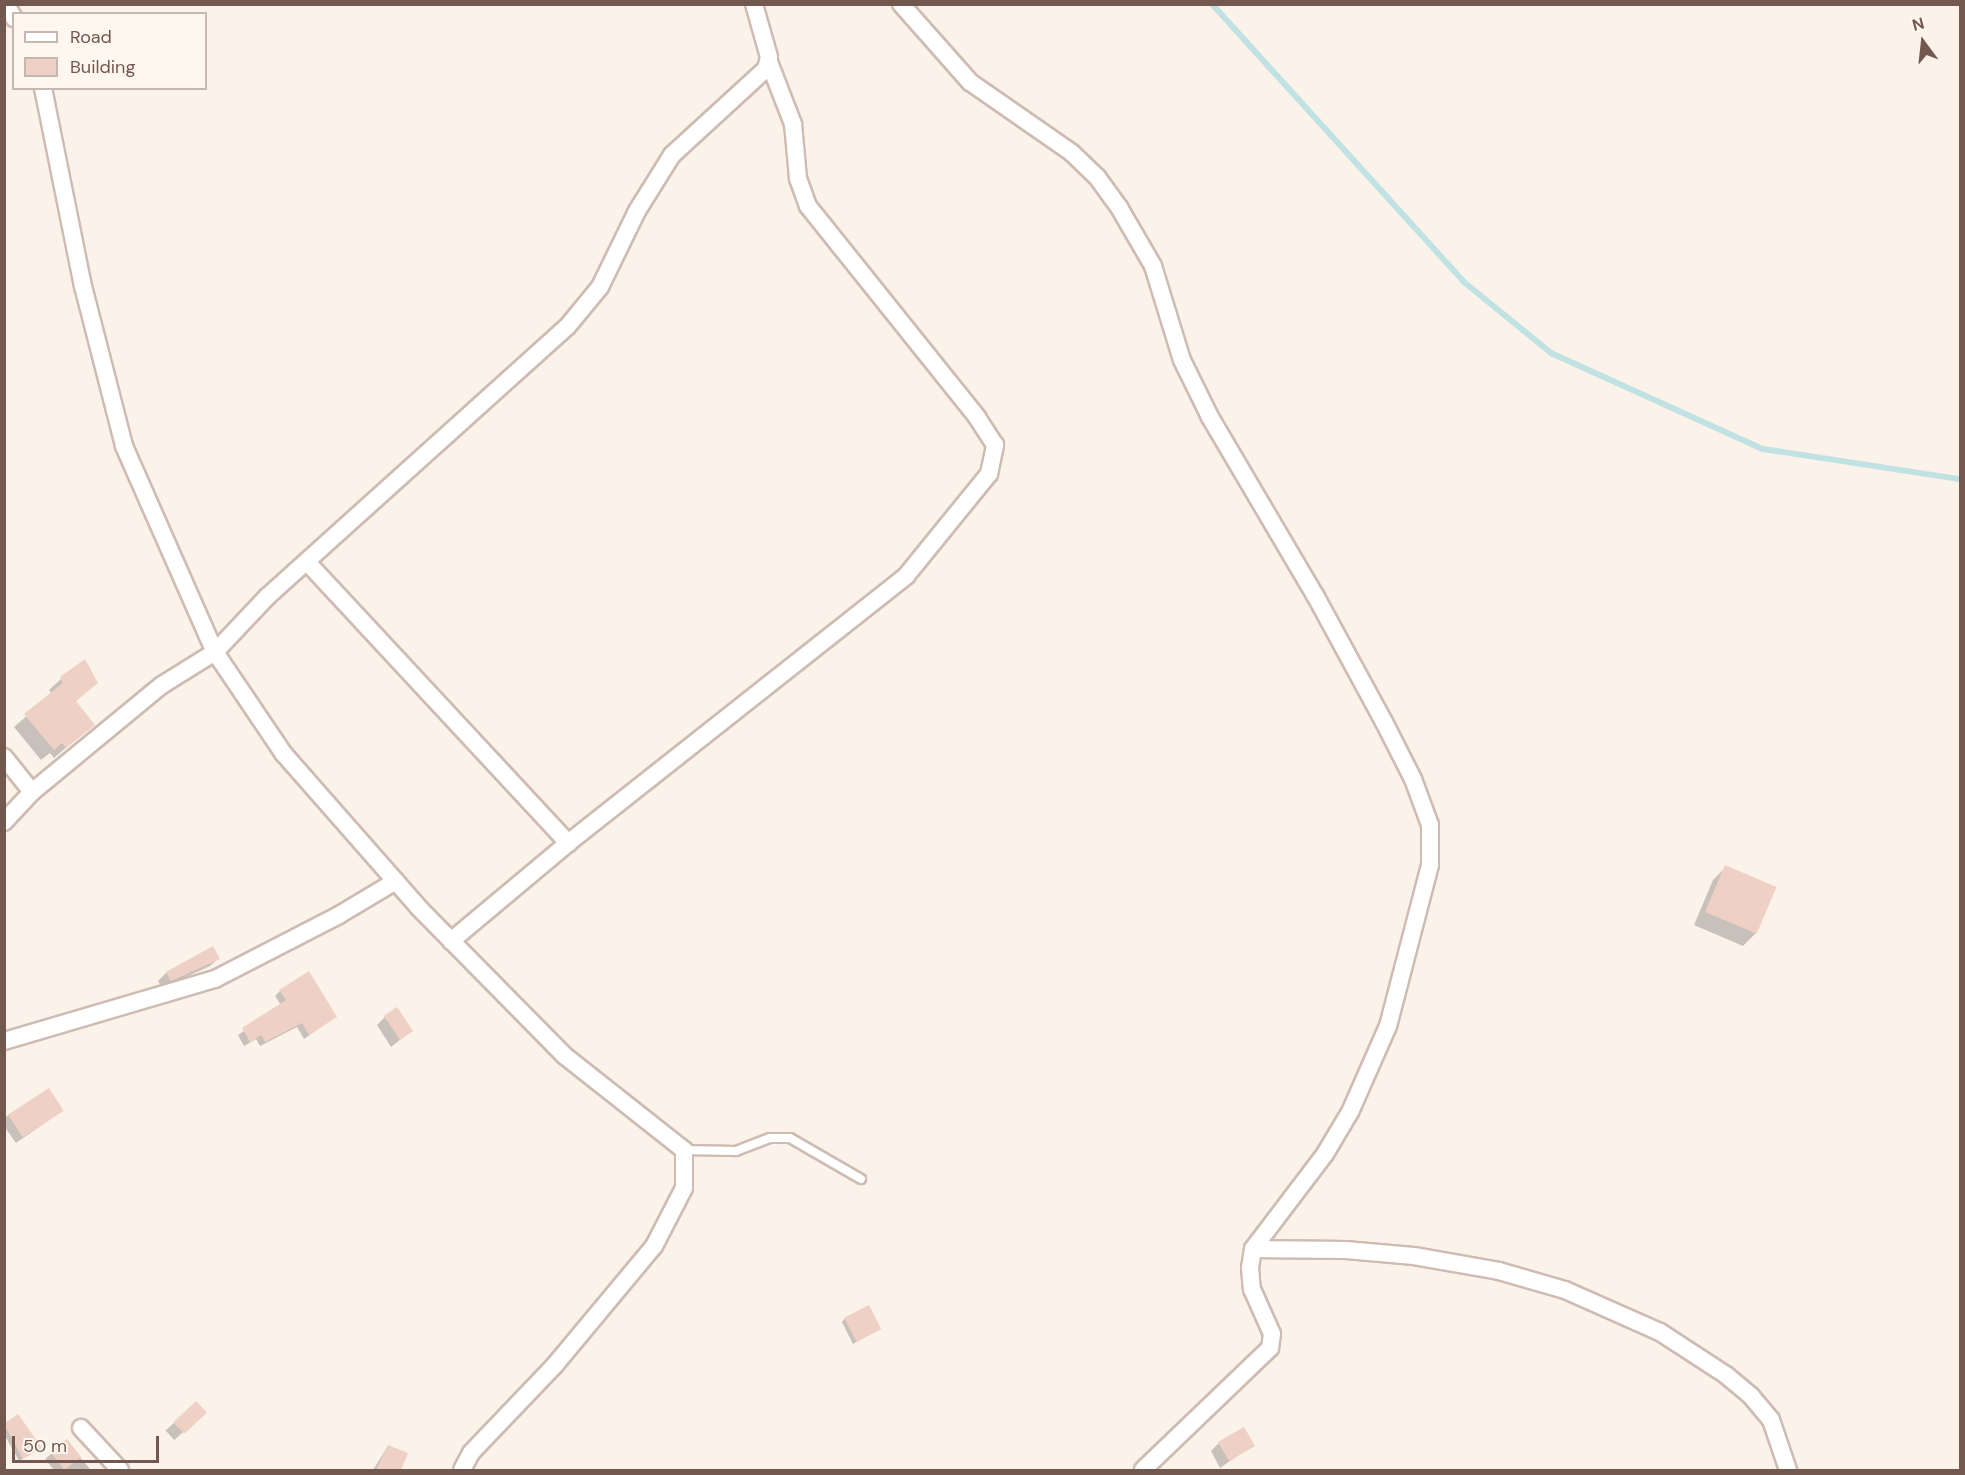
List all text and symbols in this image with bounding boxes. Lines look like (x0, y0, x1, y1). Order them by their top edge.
legend (12, 12, 207, 90)
north arrow (1893, 12, 1953, 72)
text: N (1910, 12, 1927, 36)
text: Road (70, 25, 112, 49)
text: Building (70, 55, 135, 79)
scale bar (15, 1424, 162, 1462)
text: 50 m (23, 1434, 67, 1458)

